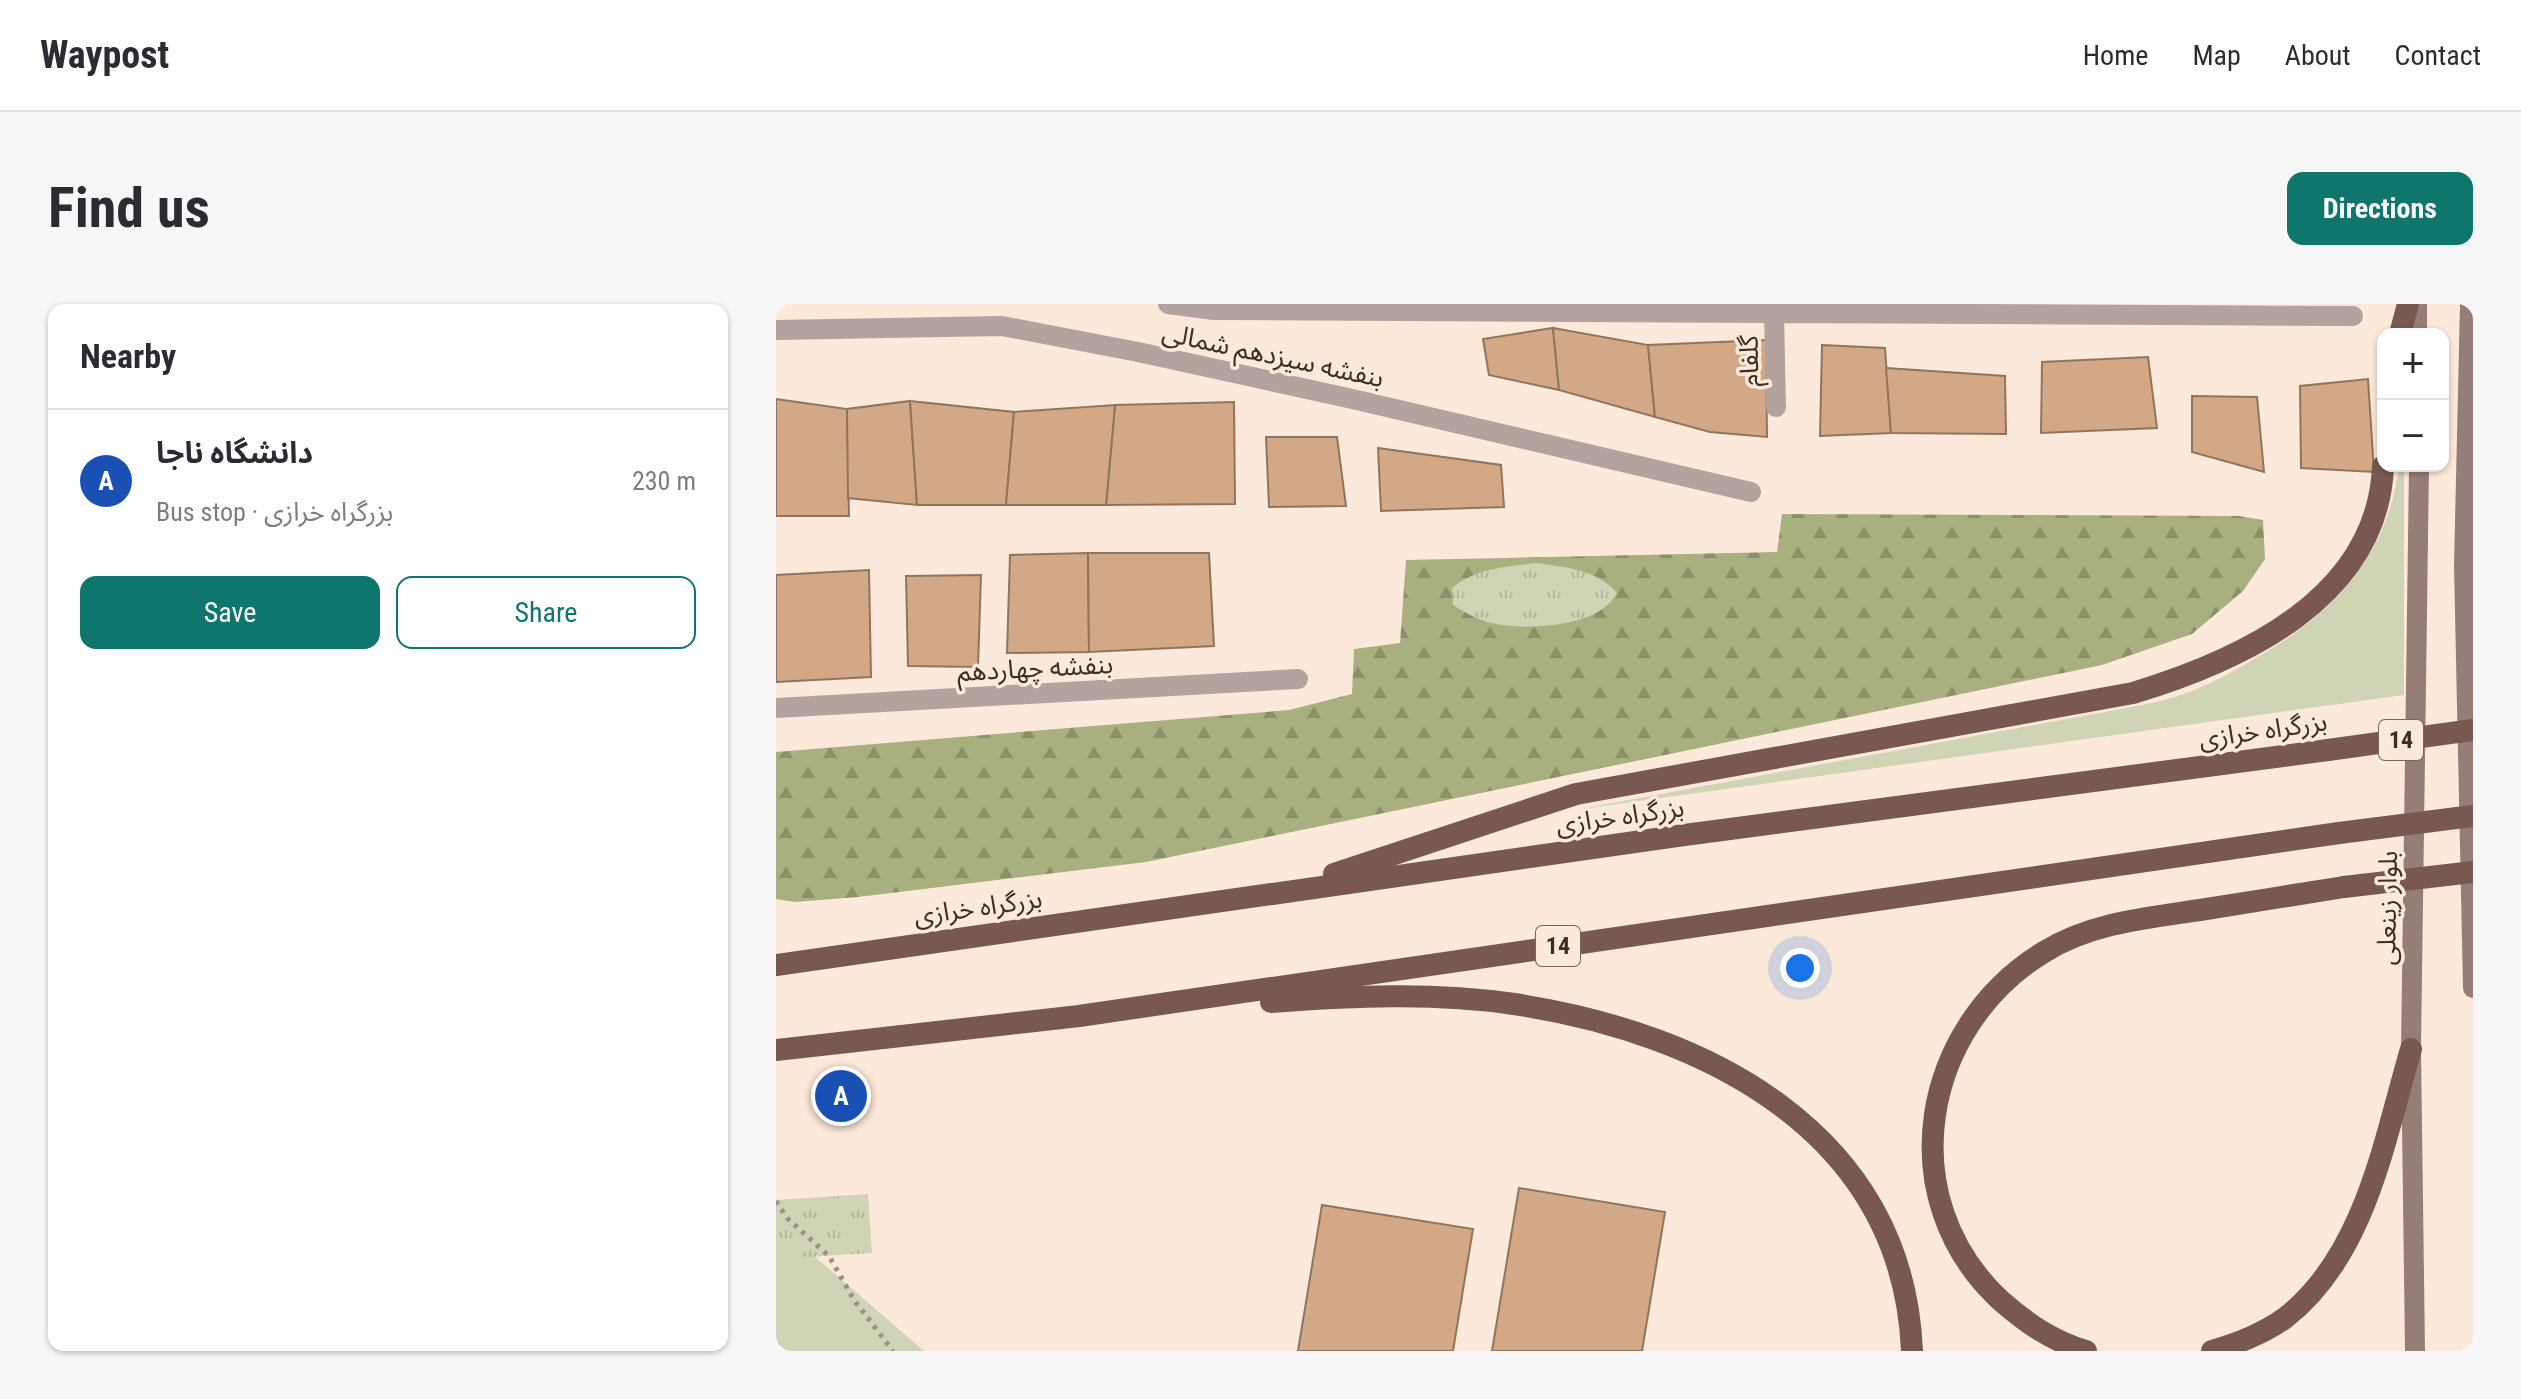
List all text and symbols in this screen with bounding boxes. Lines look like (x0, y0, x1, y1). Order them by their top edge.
text: Waypost (40, 33, 169, 77)
text: Home (2083, 39, 2148, 72)
text: Map (2192, 39, 2241, 72)
text: About (2285, 39, 2351, 72)
text: Contact (2395, 39, 2481, 72)
button: Directions (2287, 172, 2473, 245)
text: Find us (48, 175, 210, 241)
street label: بنفشه سیزدهم شمالی (1158, 317, 1387, 398)
map controls (2377, 328, 2449, 472)
button: + (2377, 328, 2449, 400)
street label: گلفام (1734, 335, 1769, 387)
text: Nearby (80, 336, 176, 376)
button: − (2377, 400, 2449, 472)
text: دانشگاه ناجا (156, 435, 313, 470)
text: A (98, 466, 114, 496)
text: 230 m (632, 466, 696, 496)
text: Bus stop · بزرگراه خرازی (156, 497, 393, 527)
button: Save (80, 576, 380, 649)
button: Share (396, 576, 696, 649)
street label: بنفشه چهاردهم (956, 649, 1114, 692)
street label: بزرگراه خرازی (2197, 706, 2329, 754)
road number: 14 (2379, 720, 2423, 760)
street label: بزرگراه خرازی (1554, 792, 1686, 840)
street label: بلوار زینعلی (2371, 850, 2403, 966)
street label: بزرگراه خرازی (912, 883, 1044, 931)
road number: 14 (1536, 926, 1580, 966)
your location (1780, 948, 1820, 988)
pin: A (815, 1066, 867, 1126)

